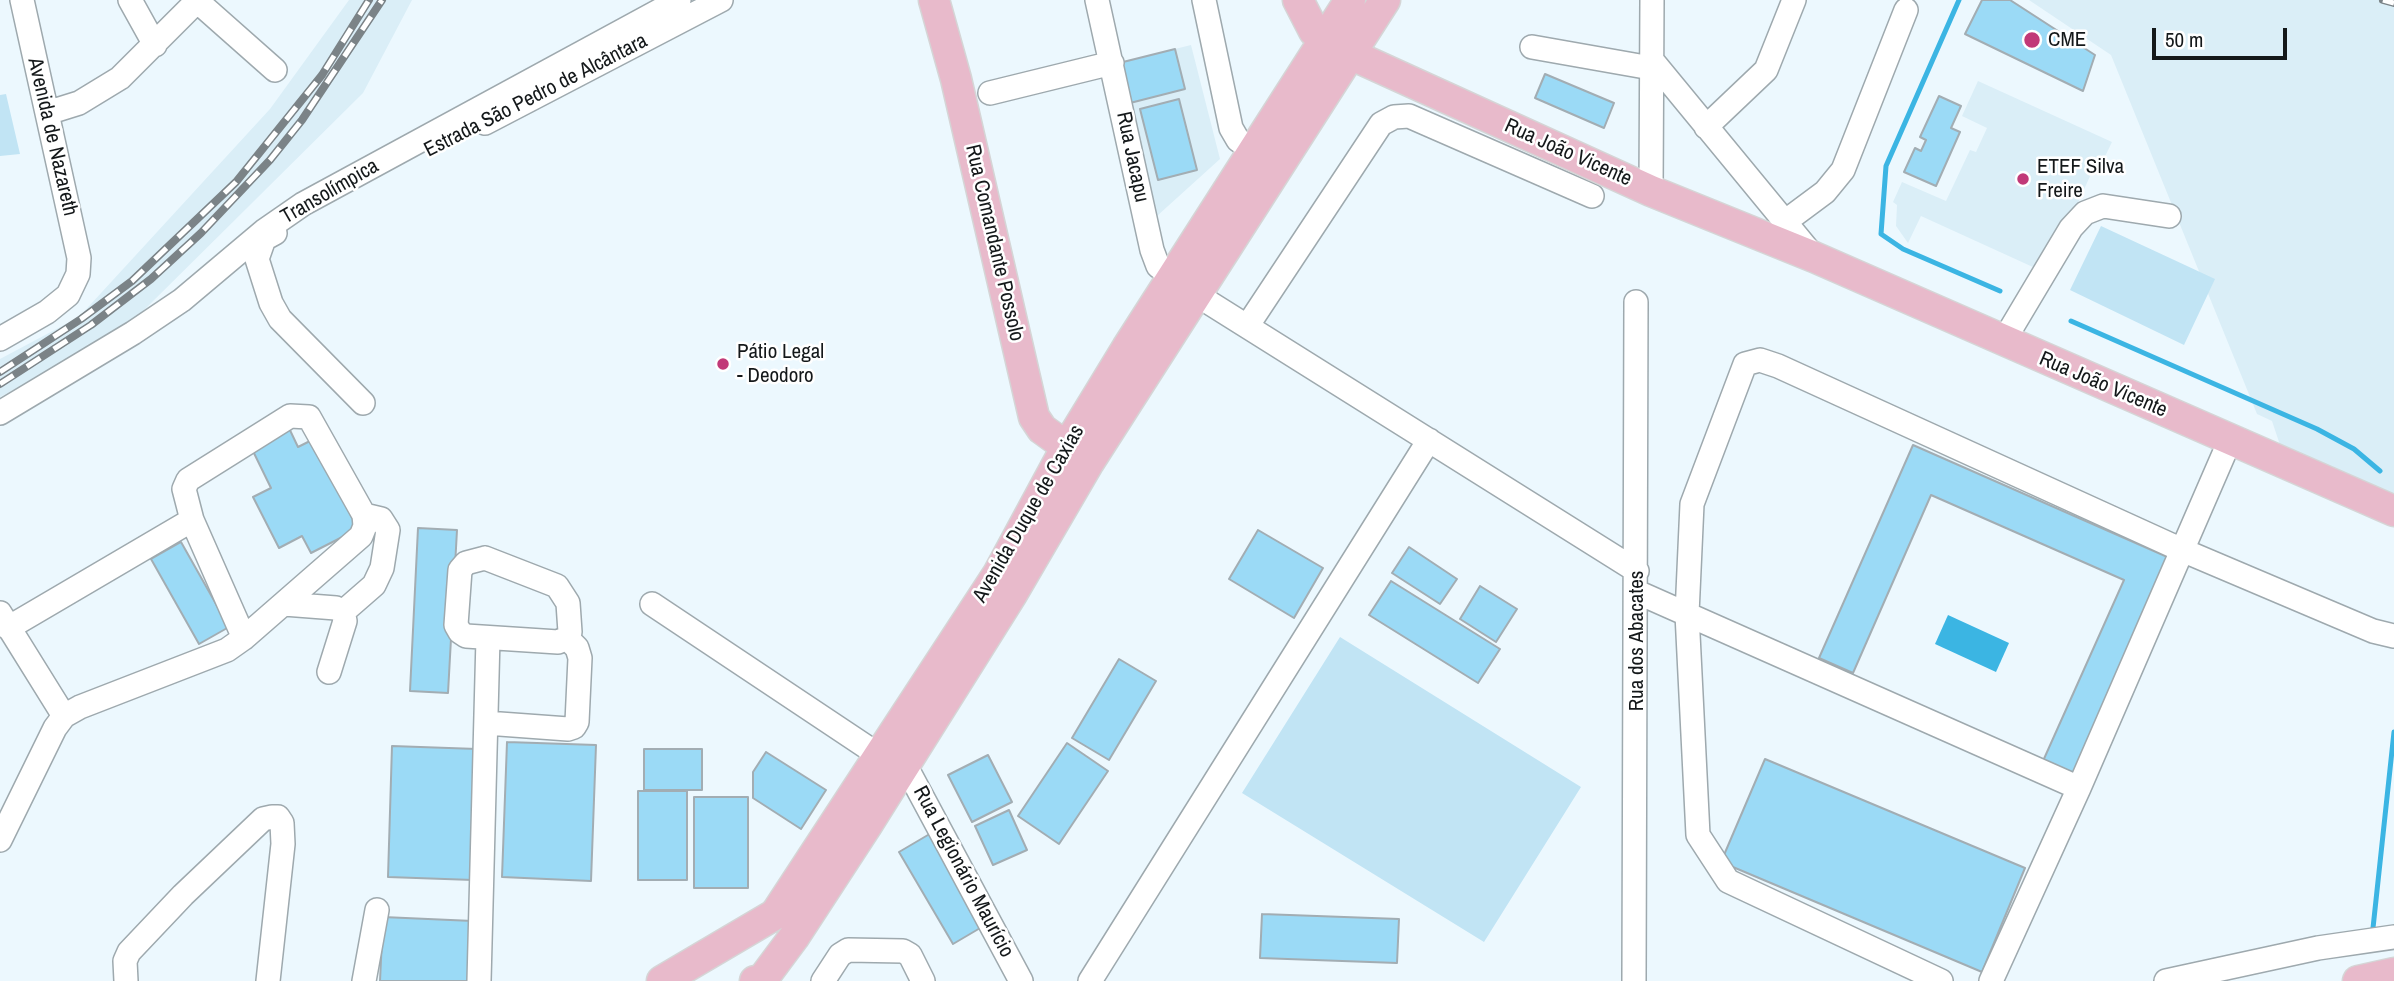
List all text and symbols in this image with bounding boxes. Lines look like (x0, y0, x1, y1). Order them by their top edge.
scale bar (2156, 14, 2291, 58)
text: 50 m (2165, 25, 2203, 54)
place label: CME (2048, 27, 2086, 53)
street label: Estrada São Pedro de Alcântara (420, 29, 652, 163)
marker: CME (2022, 30, 2042, 50)
street label: Avenida de Nazareth (22, 55, 82, 219)
street label: Rua Jacapu (1110, 109, 1154, 205)
street label: Rua João Vicente (1500, 114, 1636, 192)
street label: Rua Comandante Possolo (959, 142, 1029, 344)
street label: Transolímpica (277, 154, 383, 230)
place label: ETEF Silva Freire (2037, 154, 2124, 204)
marker: ETEF Silva Freire (2015, 171, 2031, 187)
place label: Pátio Legal - Deodoro (737, 339, 824, 389)
street label: Rua João Vicente (2035, 347, 2171, 423)
marker: Pátio Legal - Deodoro (715, 356, 731, 372)
street label: Avenida Duque de Caxias (968, 421, 1090, 607)
street label: Rua dos Abacates (1624, 571, 1650, 711)
street label: Rua Legionário Maurício (907, 782, 1019, 962)

